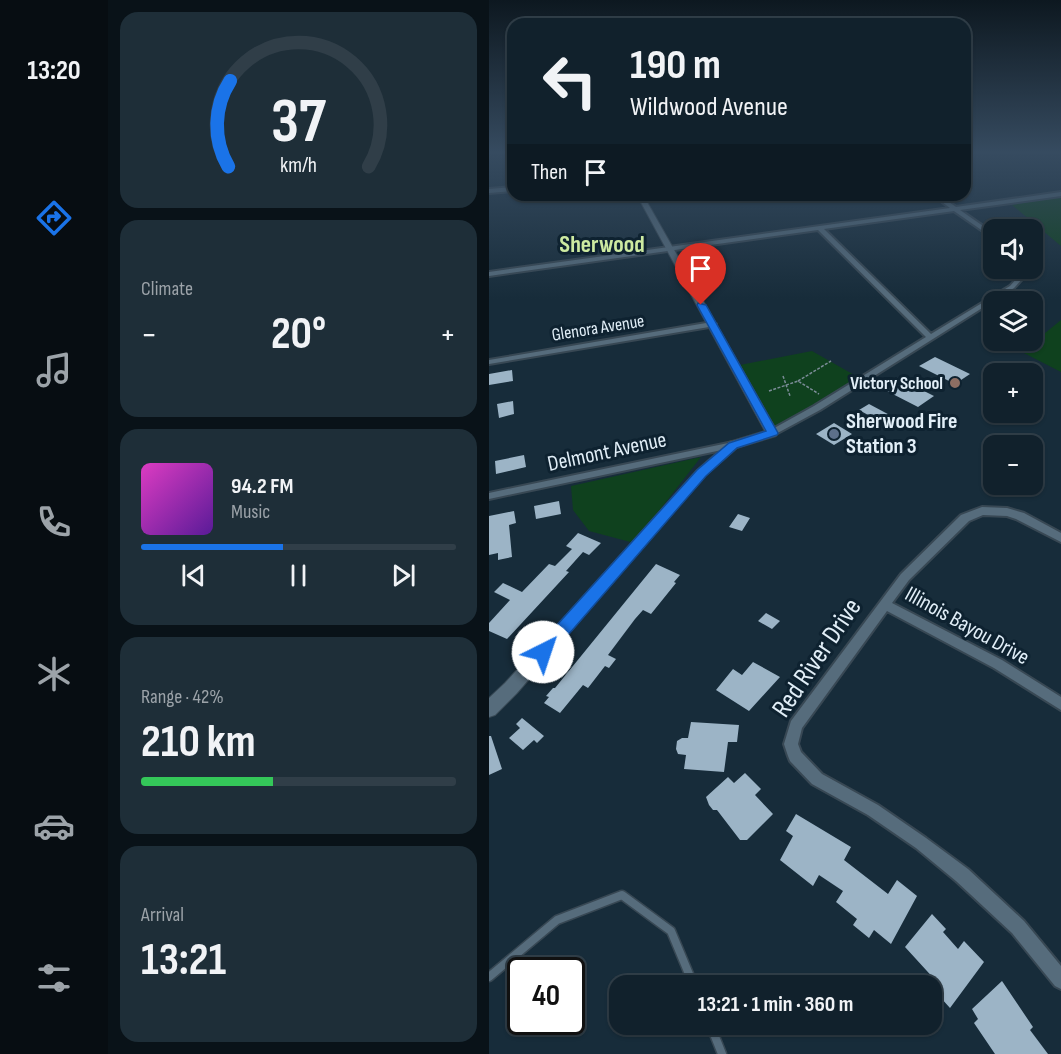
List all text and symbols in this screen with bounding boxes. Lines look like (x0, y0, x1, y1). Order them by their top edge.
text: 190 m (630, 40, 721, 91)
icon: left (531, 42, 609, 120)
text: 13:20 (27, 55, 81, 87)
text: 37 (271, 85, 327, 160)
text: Wildwood Avenue (630, 91, 788, 123)
text: km/h (280, 154, 317, 179)
icon: arrive (579, 156, 612, 189)
text: Then (531, 159, 567, 186)
icon: directions (33, 197, 75, 239)
map controls (983, 219, 1043, 495)
button: sound (983, 219, 1043, 279)
district label: Sherwood (559, 230, 645, 259)
pin (675, 243, 726, 305)
icon: arrive (684, 252, 717, 285)
text: Climate (141, 277, 193, 301)
button: layers (983, 291, 1043, 351)
text: 20° (271, 307, 326, 362)
street label: Glenora Avenue (550, 310, 646, 346)
text: − (141, 315, 157, 355)
text: + (440, 315, 456, 355)
icon: music (33, 349, 75, 391)
button: + (983, 363, 1043, 423)
place label: Victory School (850, 373, 943, 394)
marker: Victory School (948, 376, 962, 390)
place label: Sherwood Fire Station 3 (846, 408, 957, 460)
street label: Delmont Avenue (545, 426, 669, 478)
marker: Sherwood Fire Station 3 (827, 427, 841, 441)
button: − (983, 435, 1043, 495)
text: 94.2 FM (231, 473, 293, 500)
text: Music (231, 500, 270, 524)
icon: phone (33, 501, 75, 543)
icon: previous (177, 559, 210, 592)
icon: pause (282, 559, 315, 592)
icon: next (387, 559, 420, 592)
street label: Illinois Bayou Drive (900, 581, 1034, 671)
street label: Red River Drive (766, 593, 868, 723)
position arrow (511, 620, 575, 684)
icon: climate (33, 653, 75, 695)
text: Range · 42% (141, 685, 224, 709)
text: 210 km (141, 715, 256, 770)
icon: car (33, 805, 75, 847)
text: Arrival (141, 903, 184, 927)
text: 13:21 (141, 933, 226, 988)
icon: filters (33, 957, 75, 999)
speed limit sign: 40 (507, 957, 585, 1035)
text: 13:21 · 1 min · 360 m (698, 991, 853, 1018)

